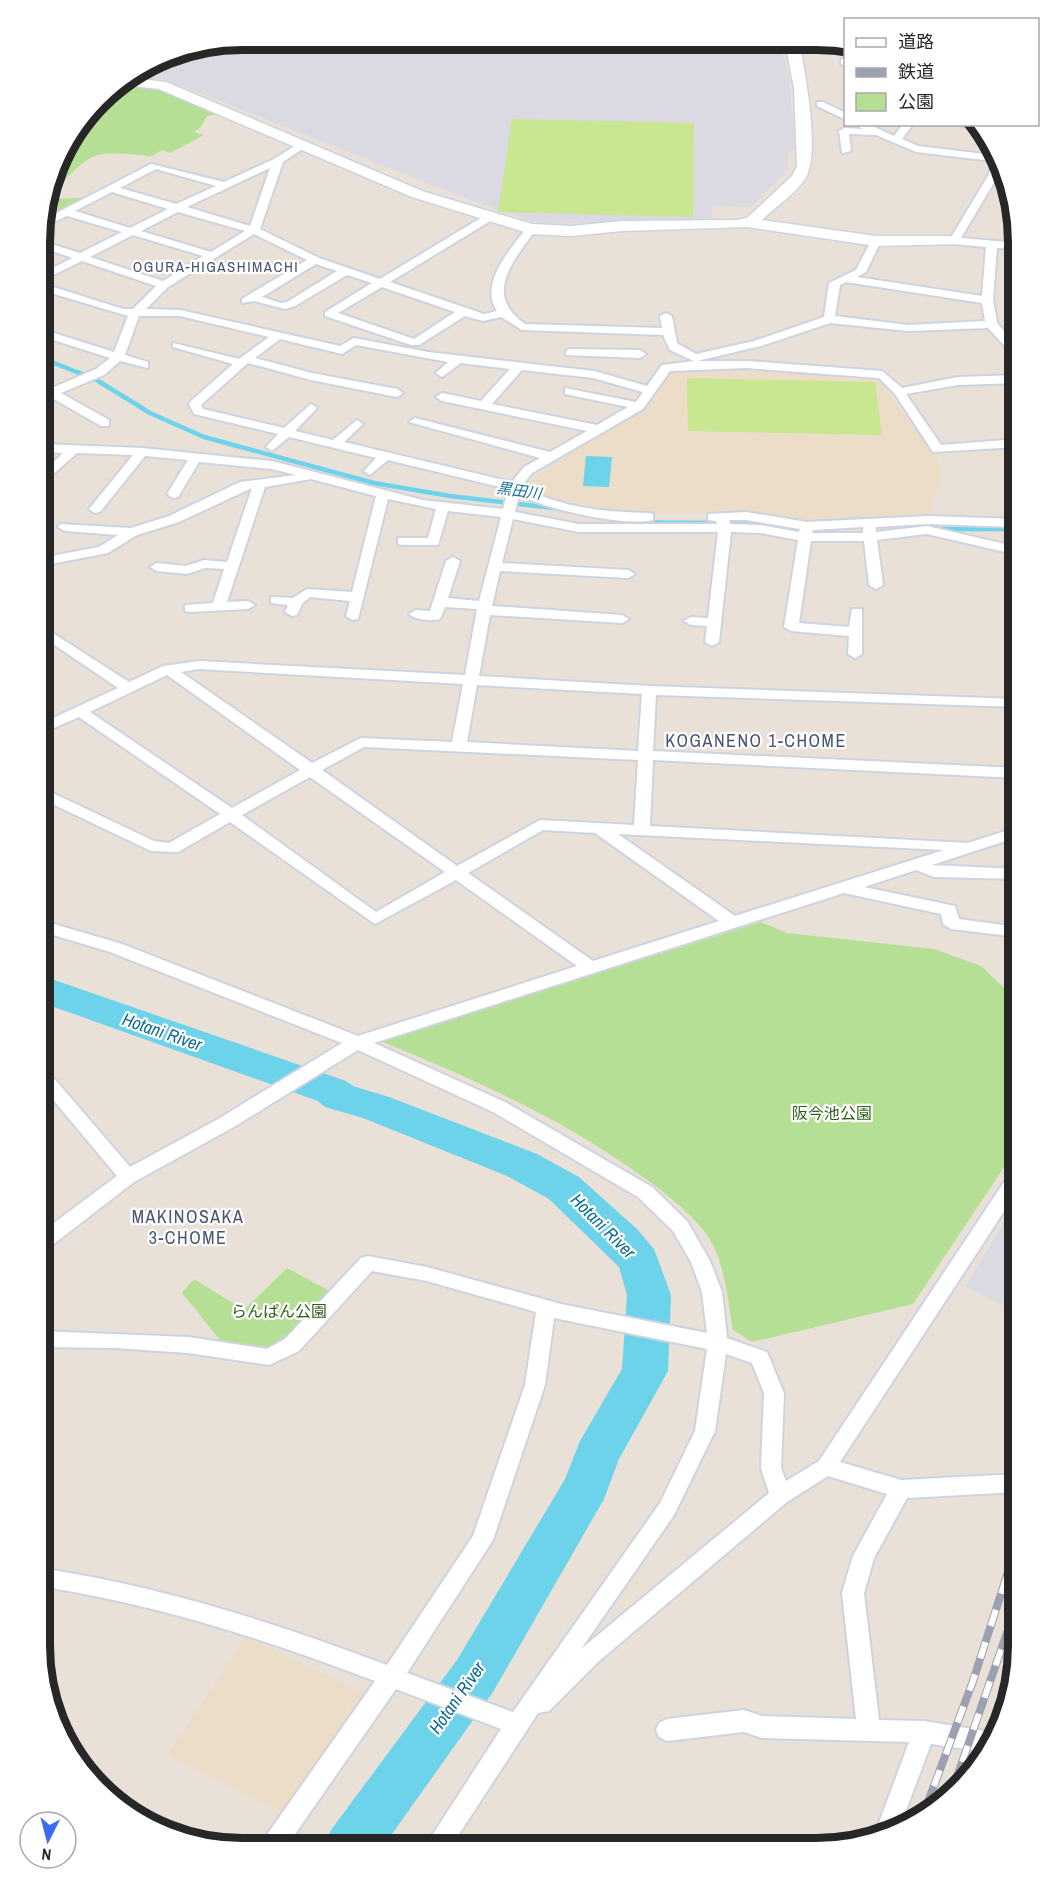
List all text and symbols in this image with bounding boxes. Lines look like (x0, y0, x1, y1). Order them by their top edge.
legend (844, 18, 1039, 126)
text: 道路 (898, 29, 934, 54)
text: 鉄道 (898, 59, 934, 84)
text: 公園 (898, 89, 934, 114)
district label: OGURA-HIGASHIMACHI (133, 256, 299, 277)
water label: 黒田川 (495, 477, 545, 504)
district label: KOGANENO 1-CHOME (665, 728, 847, 753)
water label: Hotani River (119, 1006, 206, 1057)
park label: 阪今池公園 (792, 1102, 872, 1124)
water label: Hotani River (565, 1188, 642, 1265)
district label: MAKINOSAKA 3-CHOME (132, 1204, 244, 1250)
park label: らんぱん公園 (231, 1300, 327, 1322)
water label: Hotani River (423, 1656, 491, 1739)
north arrow (18, 1810, 78, 1870)
text: N (41, 1843, 52, 1866)

